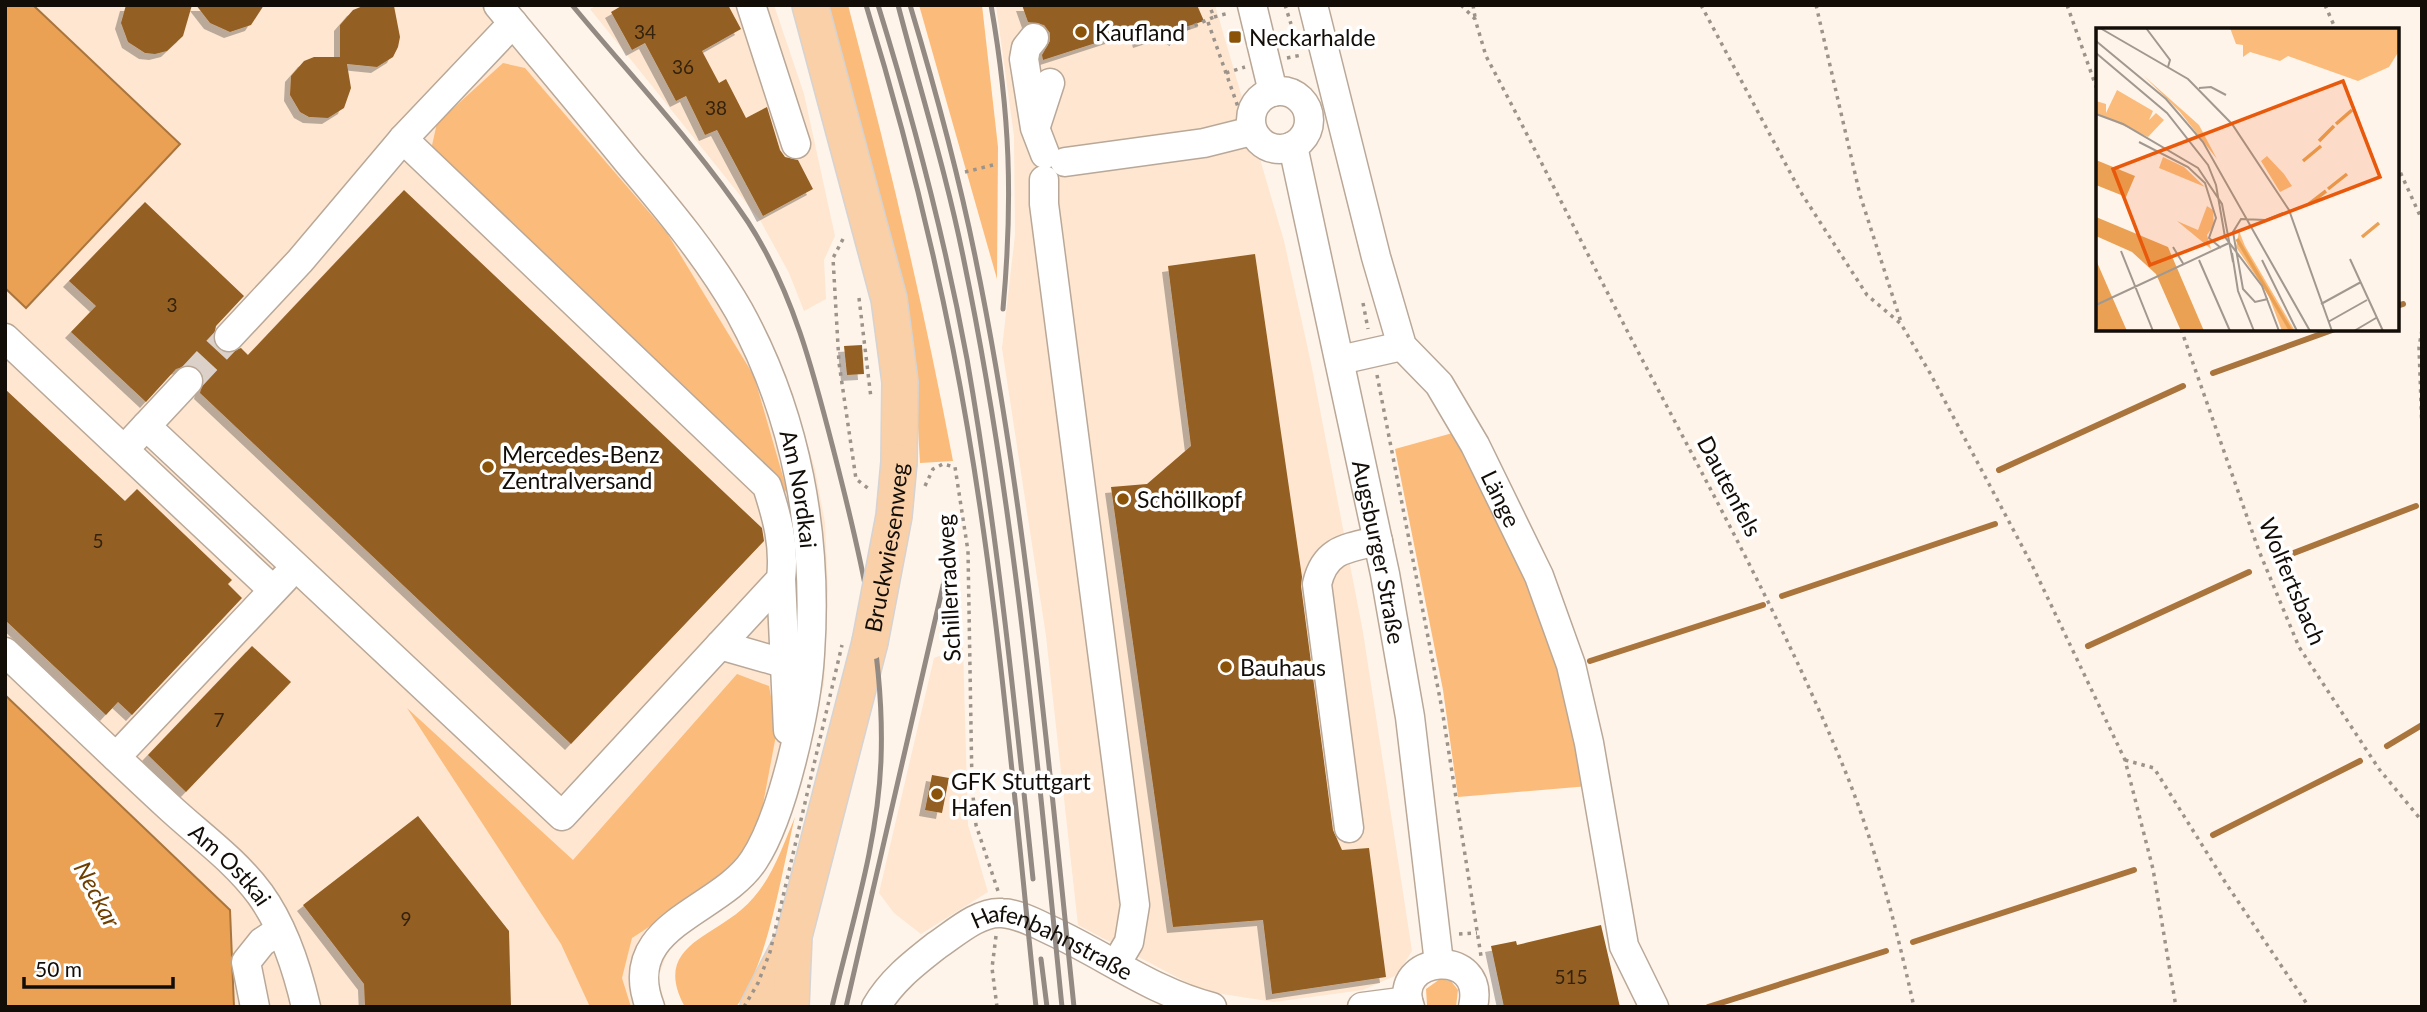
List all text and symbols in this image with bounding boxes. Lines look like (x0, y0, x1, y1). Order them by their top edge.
place label: Kaufland (1095, 18, 1185, 46)
house number: 34 (634, 20, 656, 43)
place label: Neckarhalde (1249, 23, 1376, 51)
marker: Kaufland (1073, 24, 1089, 40)
inset map (2096, 28, 2399, 331)
marker: Neckarhalde (1227, 29, 1243, 45)
house number: 36 (672, 55, 694, 78)
house number: 38 (705, 96, 727, 119)
house number: 3 (166, 293, 178, 316)
street label: Am Nordkai (774, 426, 823, 549)
street label: Dautenfels (1692, 431, 1768, 541)
place label: Mercedes-Benz Zentralversand (502, 440, 660, 494)
street label: Augsburger Straße (1347, 457, 1411, 646)
marker: Mercedes-Benz Zentralversand (480, 459, 496, 475)
street label: Bruckwiesenweg (858, 462, 913, 634)
street label: Länge (1475, 465, 1527, 532)
place label: Schöllkopf (1137, 485, 1242, 513)
marker: Schöllkopf (1115, 491, 1131, 507)
street label: Wolfertsbach (2254, 513, 2332, 649)
street label: Schillerradweg (930, 514, 966, 662)
house number: 5 (92, 529, 104, 552)
place label: Bauhaus (1240, 653, 1326, 681)
marker: Bauhaus (1218, 659, 1234, 675)
house number: 7 (213, 708, 225, 731)
place label: GFK Stuttgart Hafen (951, 767, 1091, 821)
marker: GFK Stuttgart Hafen (929, 786, 945, 802)
street label: Am Ostkai (184, 817, 278, 911)
water label: Neckar (69, 856, 128, 933)
street label: Hafenbahnstraße (966, 899, 1138, 985)
house number: 9 (400, 907, 412, 930)
scale bar (24, 946, 173, 990)
text: 50 m (35, 956, 82, 981)
house number: 515 (1554, 965, 1588, 988)

